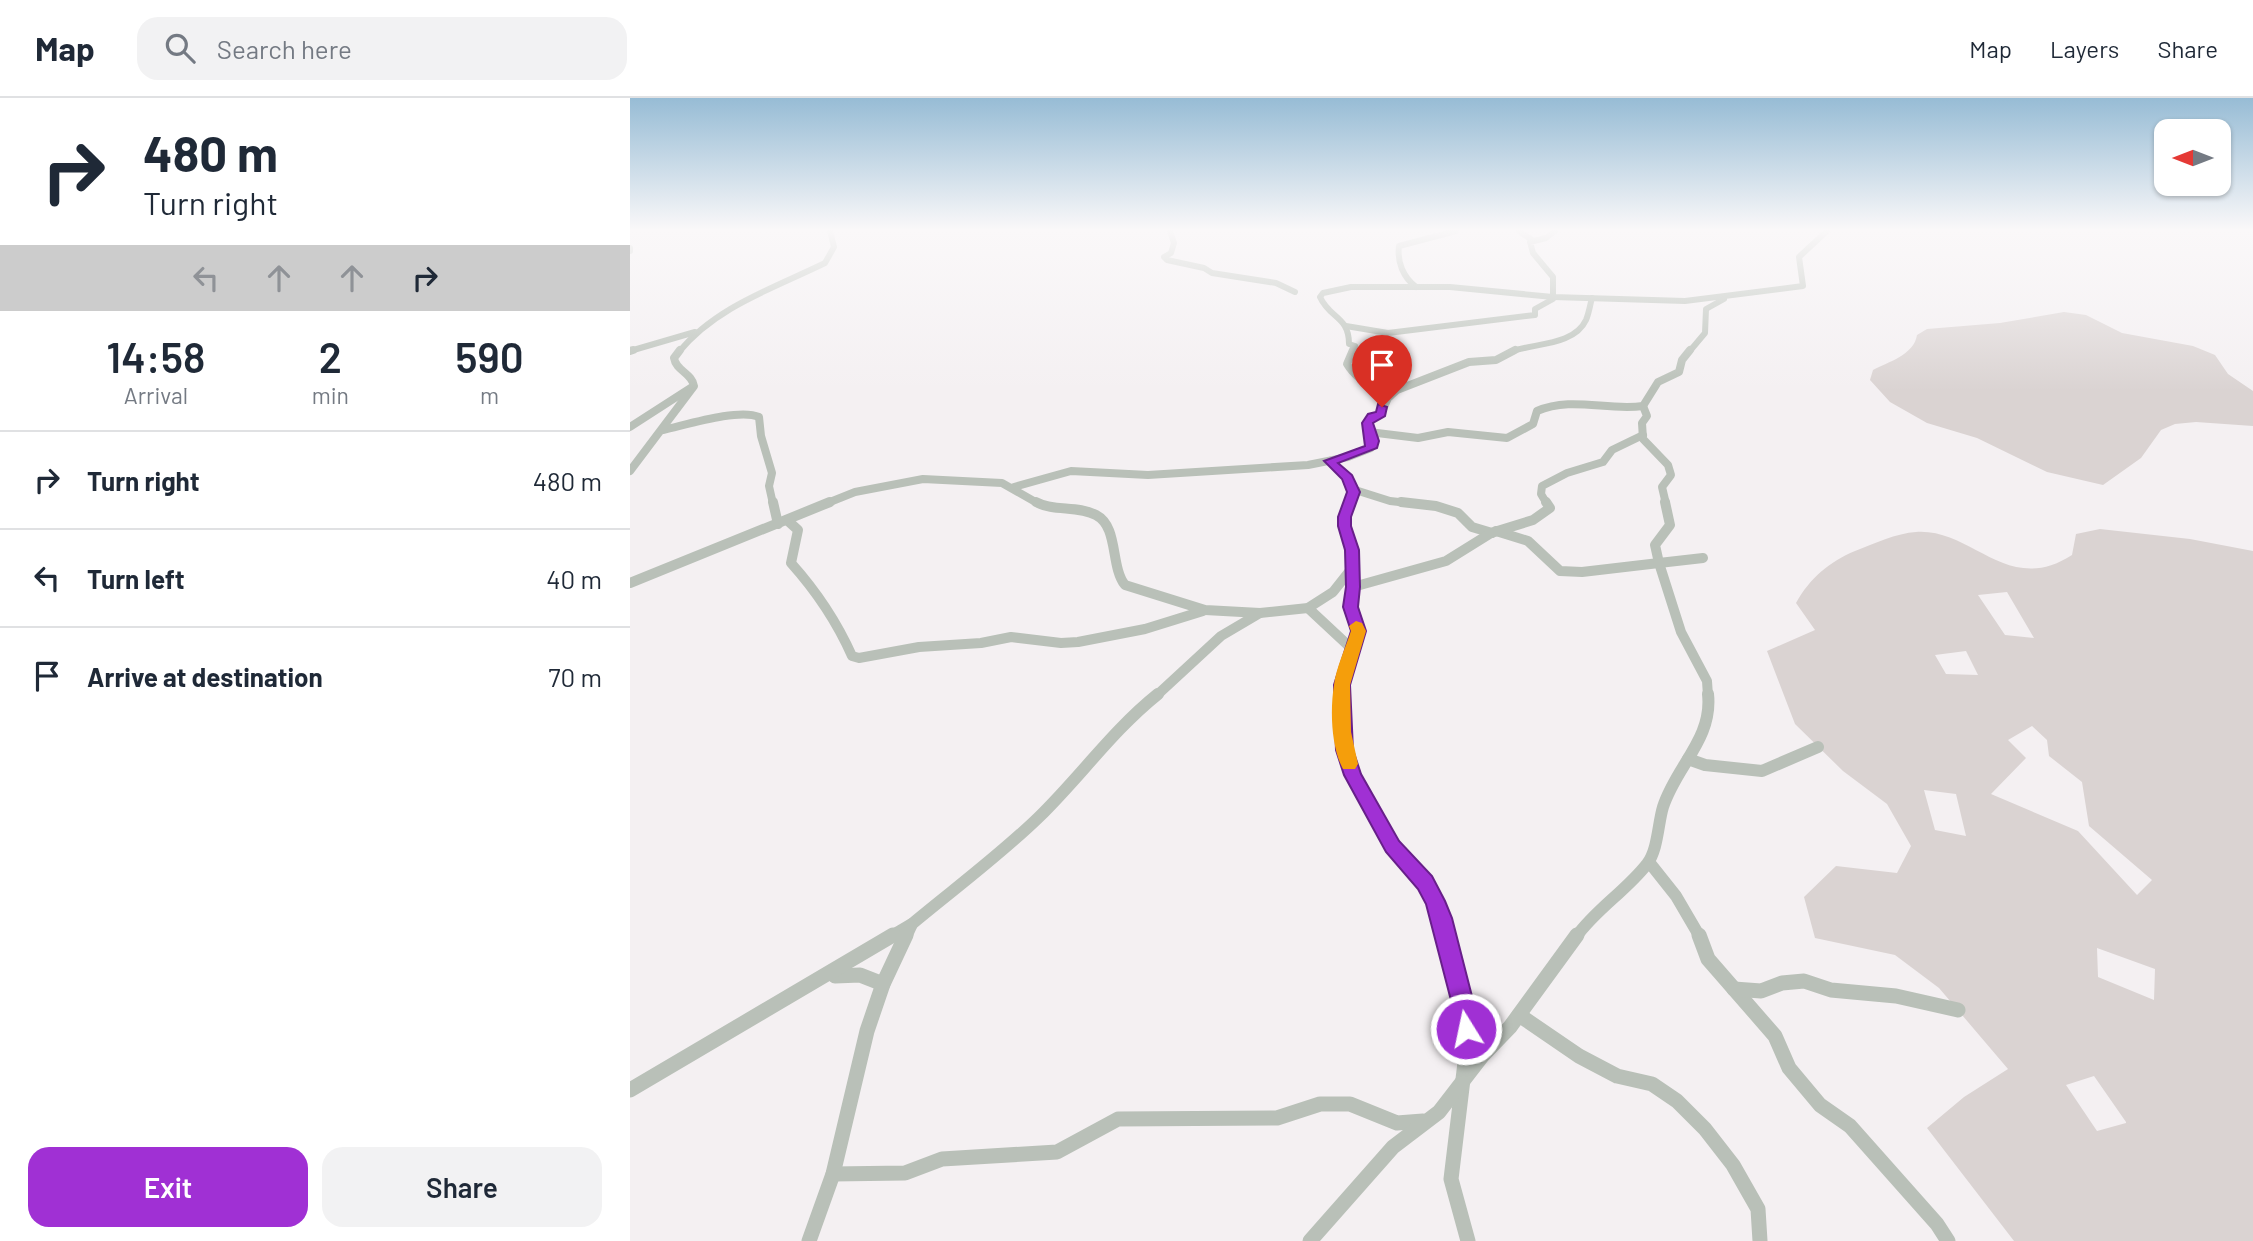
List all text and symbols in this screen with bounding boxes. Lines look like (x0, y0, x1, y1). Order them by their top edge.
search box (137, 17, 627, 80)
text: Map (35, 28, 95, 68)
icon: search (161, 29, 199, 67)
text: Search here (217, 33, 352, 64)
text: Map (1969, 34, 2012, 63)
text: Layers (2050, 34, 2119, 63)
text: Share (2157, 34, 2218, 63)
north arrow (2154, 119, 2231, 196)
map controls (2154, 119, 2231, 196)
text: 480 m (143, 123, 278, 182)
icon: right (28, 126, 119, 217)
text: Turn right (143, 183, 278, 221)
icon: left (187, 259, 225, 297)
icon: ahead (260, 259, 298, 297)
icon: ahead (333, 259, 371, 297)
icon: right (406, 259, 444, 297)
text: 14:58 (106, 331, 205, 381)
text: 2 (319, 331, 342, 381)
text: 590 (455, 331, 524, 381)
pin (1352, 335, 1412, 407)
icon: arrive (1363, 346, 1401, 384)
text: Arrival (124, 381, 188, 409)
text: min (312, 381, 349, 409)
text: m (480, 381, 499, 409)
icon: right (28, 461, 66, 499)
text: Turn right (87, 465, 200, 496)
text: 480 m (533, 465, 602, 496)
icon: left (28, 559, 66, 597)
text: Turn left (87, 563, 185, 594)
text: 40 m (546, 563, 602, 594)
icon: arrive (28, 657, 66, 695)
text: Arrive at destination (87, 661, 323, 692)
text: 70 m (548, 661, 602, 692)
position arrow (1429, 992, 1503, 1066)
button: Exit (28, 1147, 308, 1227)
button: Share (322, 1147, 602, 1227)

